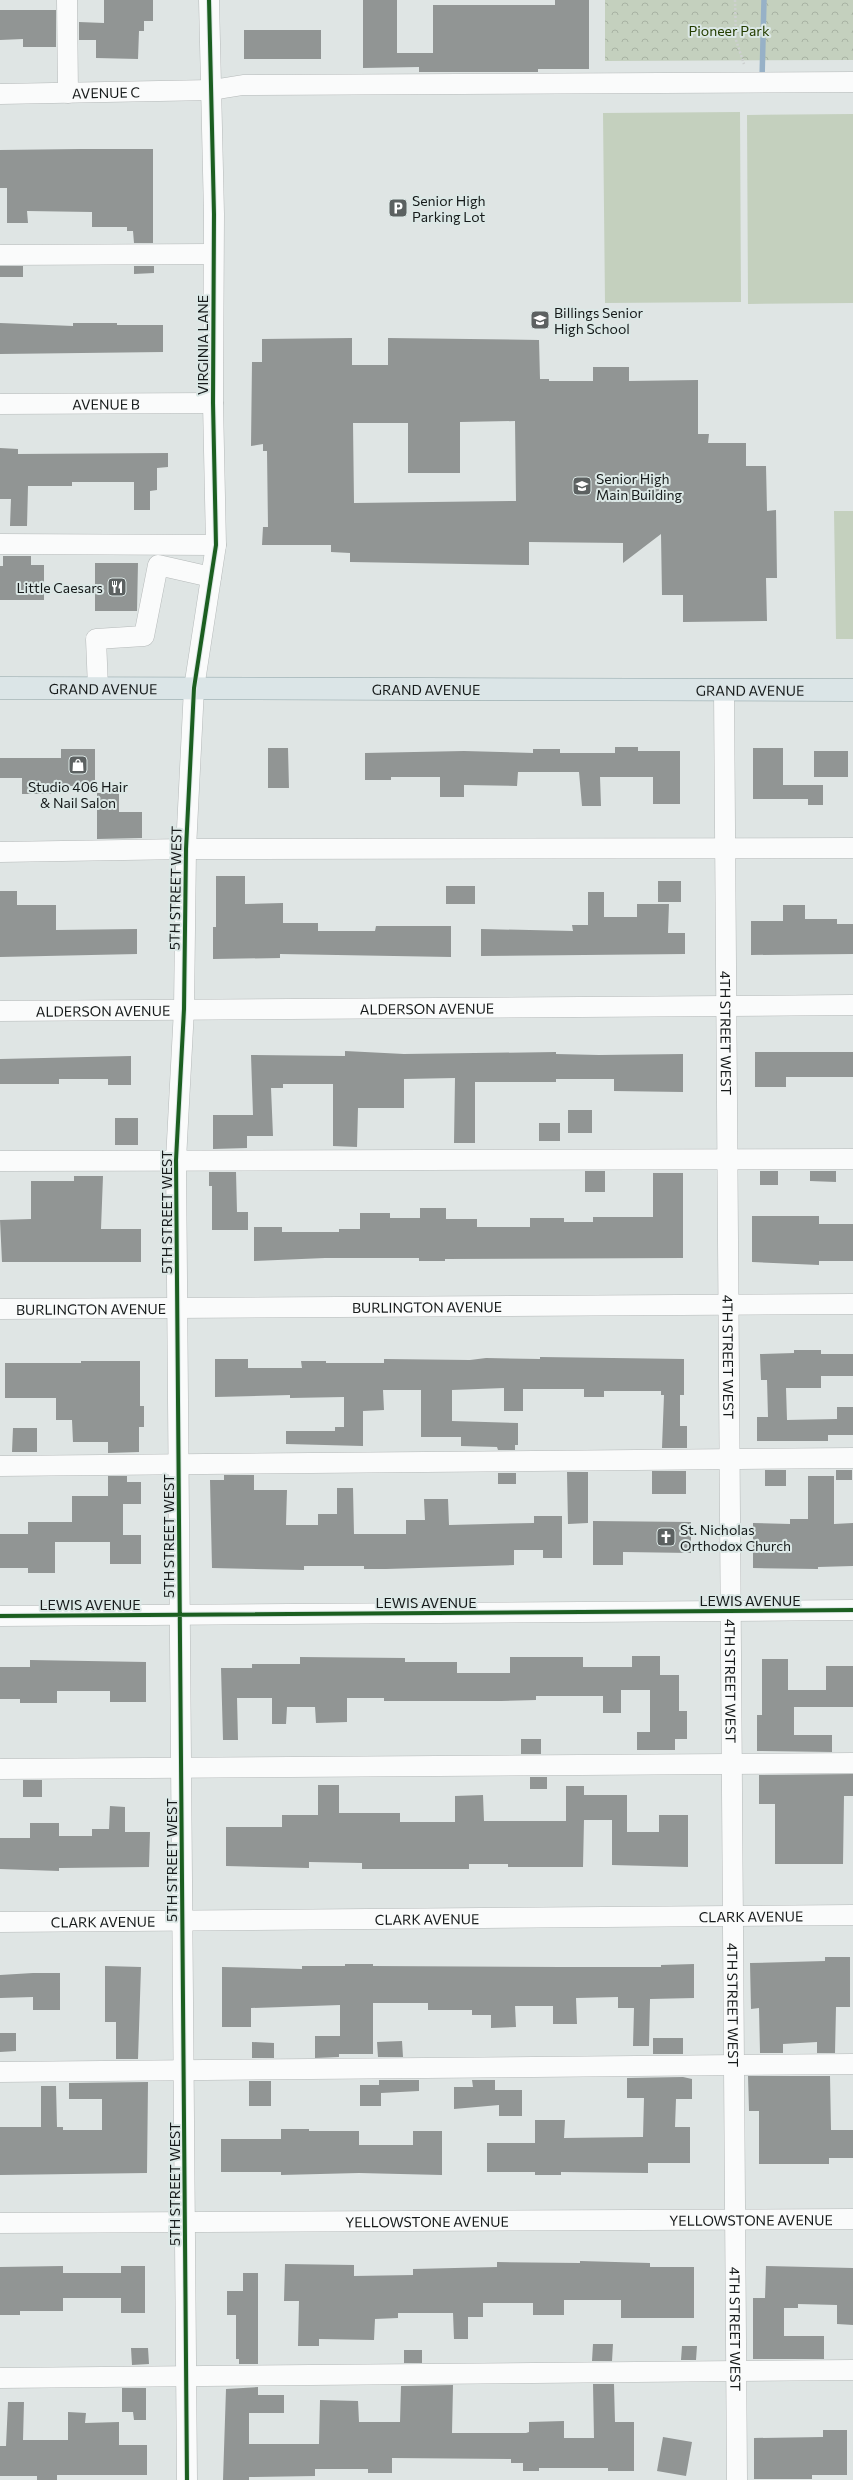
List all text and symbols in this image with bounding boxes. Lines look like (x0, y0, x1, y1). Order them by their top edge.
park label: Pioneer Park (688, 22, 770, 39)
street label: AVENUE C (72, 83, 140, 101)
place label: Senior High Parking Lot (412, 192, 486, 225)
parking icon: Senior High Parking Lot (387, 197, 409, 219)
street label: VIRGINIA LANE (194, 295, 211, 395)
place label: Billings Senior High School (554, 304, 644, 337)
school or university icon: Billings Senior High School (529, 309, 551, 331)
street label: AVENUE B (72, 395, 140, 412)
place label: Senior High Main Building (596, 470, 683, 503)
school or university icon: Senior High Main Building (571, 475, 593, 497)
restaurant icon: Little Caesars (106, 576, 128, 598)
place label: Little Caesars (17, 579, 103, 596)
street label: GRAND AVENUE (49, 680, 157, 697)
street label: GRAND AVENUE (372, 680, 480, 698)
street label: GRAND AVENUE (696, 681, 804, 698)
shop icon: Studio 406 Hair & Nail Salon (67, 754, 89, 776)
place label: Studio 406 Hair & Nail Salon (28, 778, 128, 811)
street label: 5TH STREET WEST (165, 826, 185, 950)
street label: 4TH STREET WEST (718, 971, 735, 1095)
street label: ALDERSON AVENUE (360, 999, 494, 1017)
street label: ALDERSON AVENUE (36, 1001, 170, 1019)
street label: 5TH STREET WEST (158, 1150, 175, 1274)
street label: 4TH STREET WEST (720, 1295, 738, 1419)
street label: BURLINGTON AVENUE (352, 1298, 502, 1315)
street label: BURLINGTON AVENUE (16, 1300, 166, 1317)
street label: 5TH STREET WEST (160, 1474, 177, 1598)
place label: St. Nicholas Orthodox Church (680, 1521, 791, 1554)
church icon: St. Nicholas Orthodox Church (655, 1526, 677, 1548)
street label: LEWIS AVENUE (699, 1592, 801, 1609)
street label: LEWIS AVENUE (375, 1594, 477, 1611)
street label: LEWIS AVENUE (39, 1596, 141, 1613)
street label: 4TH STREET WEST (722, 1619, 740, 1743)
street label: 5TH STREET WEST (163, 1798, 180, 1922)
street label: CLARK AVENUE (699, 1907, 803, 1925)
street label: CLARK AVENUE (375, 1910, 479, 1927)
street label: CLARK AVENUE (51, 1912, 155, 1930)
street label: 4TH STREET WEST (725, 1943, 743, 2067)
street label: 5TH STREET WEST (166, 2122, 183, 2246)
street label: YELLOWSTONE AVENUE (669, 2211, 833, 2228)
street label: YELLOWSTONE AVENUE (345, 2212, 509, 2230)
street label: 4TH STREET WEST (727, 2267, 745, 2391)

